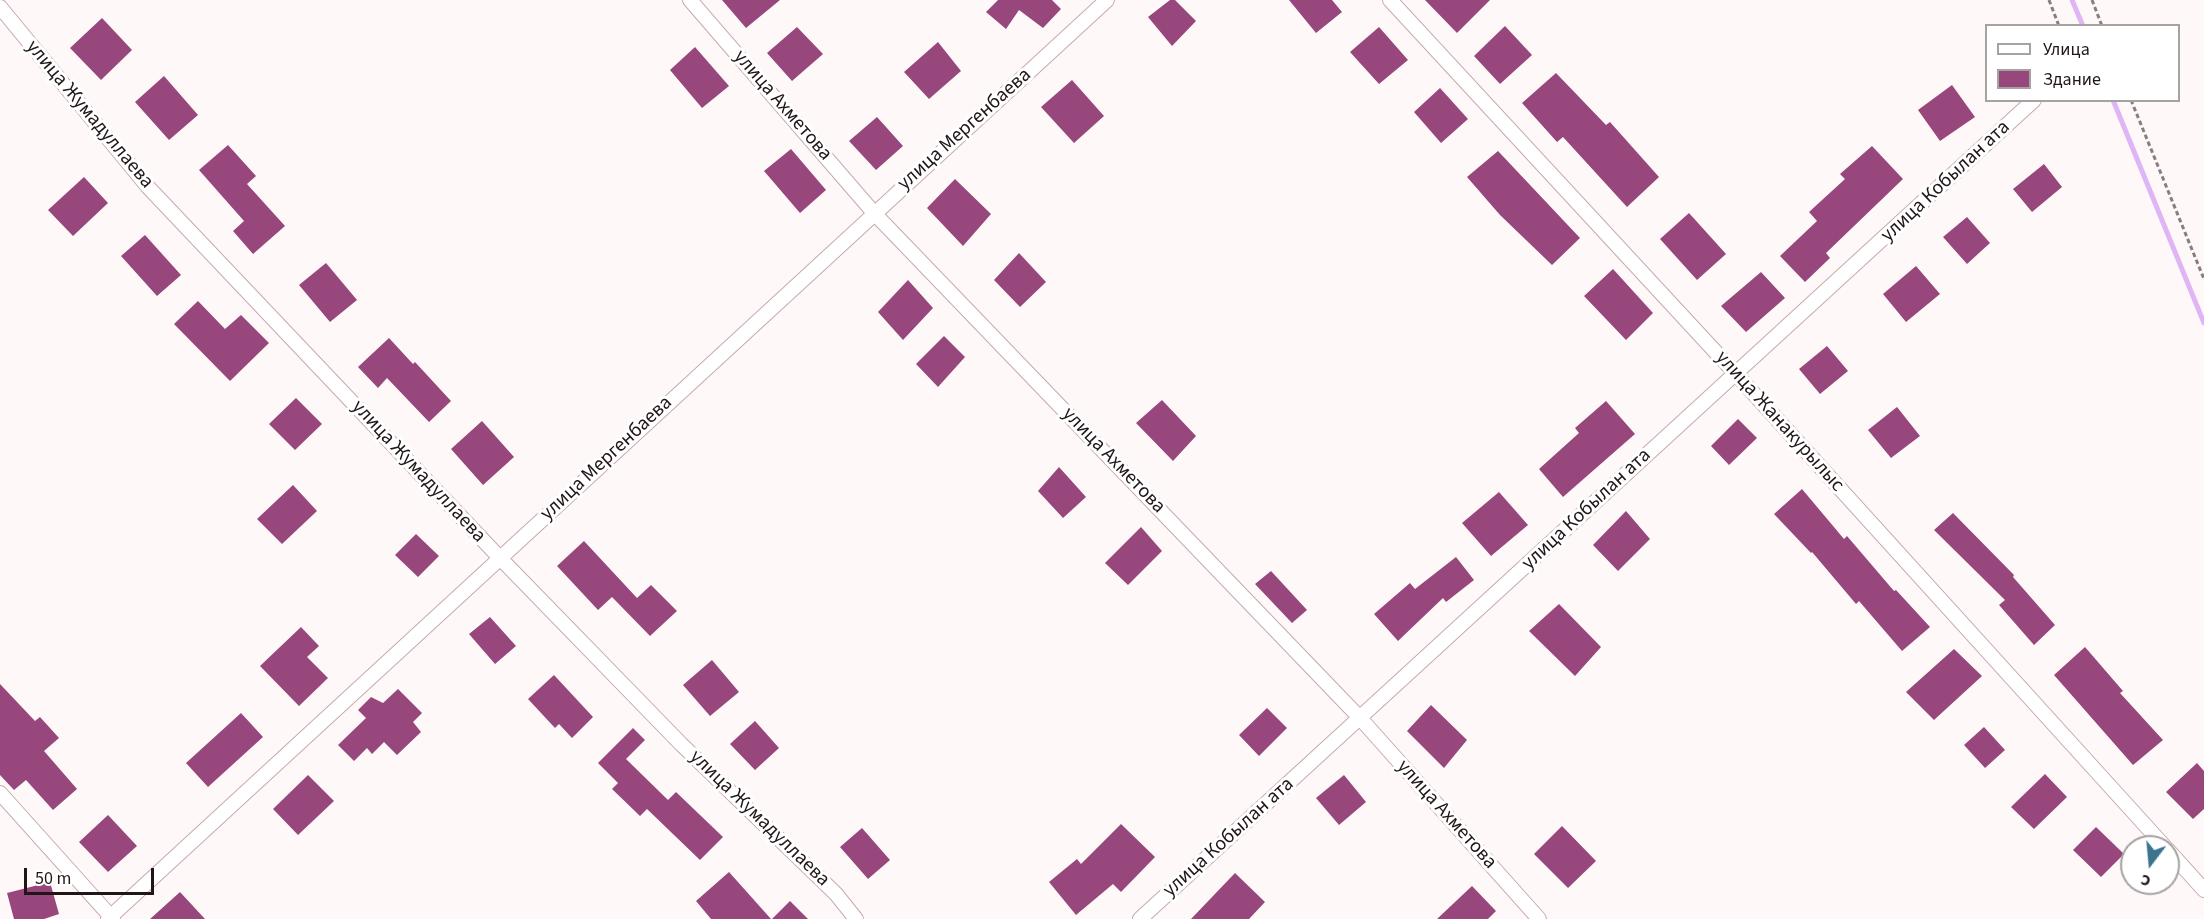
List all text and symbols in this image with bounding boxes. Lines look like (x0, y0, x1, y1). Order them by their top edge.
legend (1985, 24, 2180, 102)
street label: улица Жумадуллаева (20, 36, 158, 194)
text: Улица (2043, 37, 2090, 62)
street label: улица Ахметова (727, 46, 837, 166)
street label: улица Мергенбаева (893, 64, 1037, 196)
text: Здание (2043, 67, 2101, 92)
street label: улица Кобылан ата (1877, 116, 2015, 248)
street label: улица Жанакурылыс (1709, 347, 1849, 497)
street label: улица Мергенбаева (536, 392, 678, 526)
street label: улица Жумадуллаева (346, 396, 490, 548)
street label: улица Ахметова (1056, 403, 1170, 519)
street label: улица Кобылан ата (1518, 444, 1656, 576)
street label: улица Жумадуллаева (684, 746, 834, 892)
street label: улица Ахметова (1391, 755, 1501, 875)
street label: улица Кобылан ата (1159, 773, 1299, 903)
north arrow (2120, 835, 2180, 895)
scale bar (27, 856, 158, 894)
text: 50 m (35, 866, 71, 891)
text: С (2138, 869, 2153, 892)

